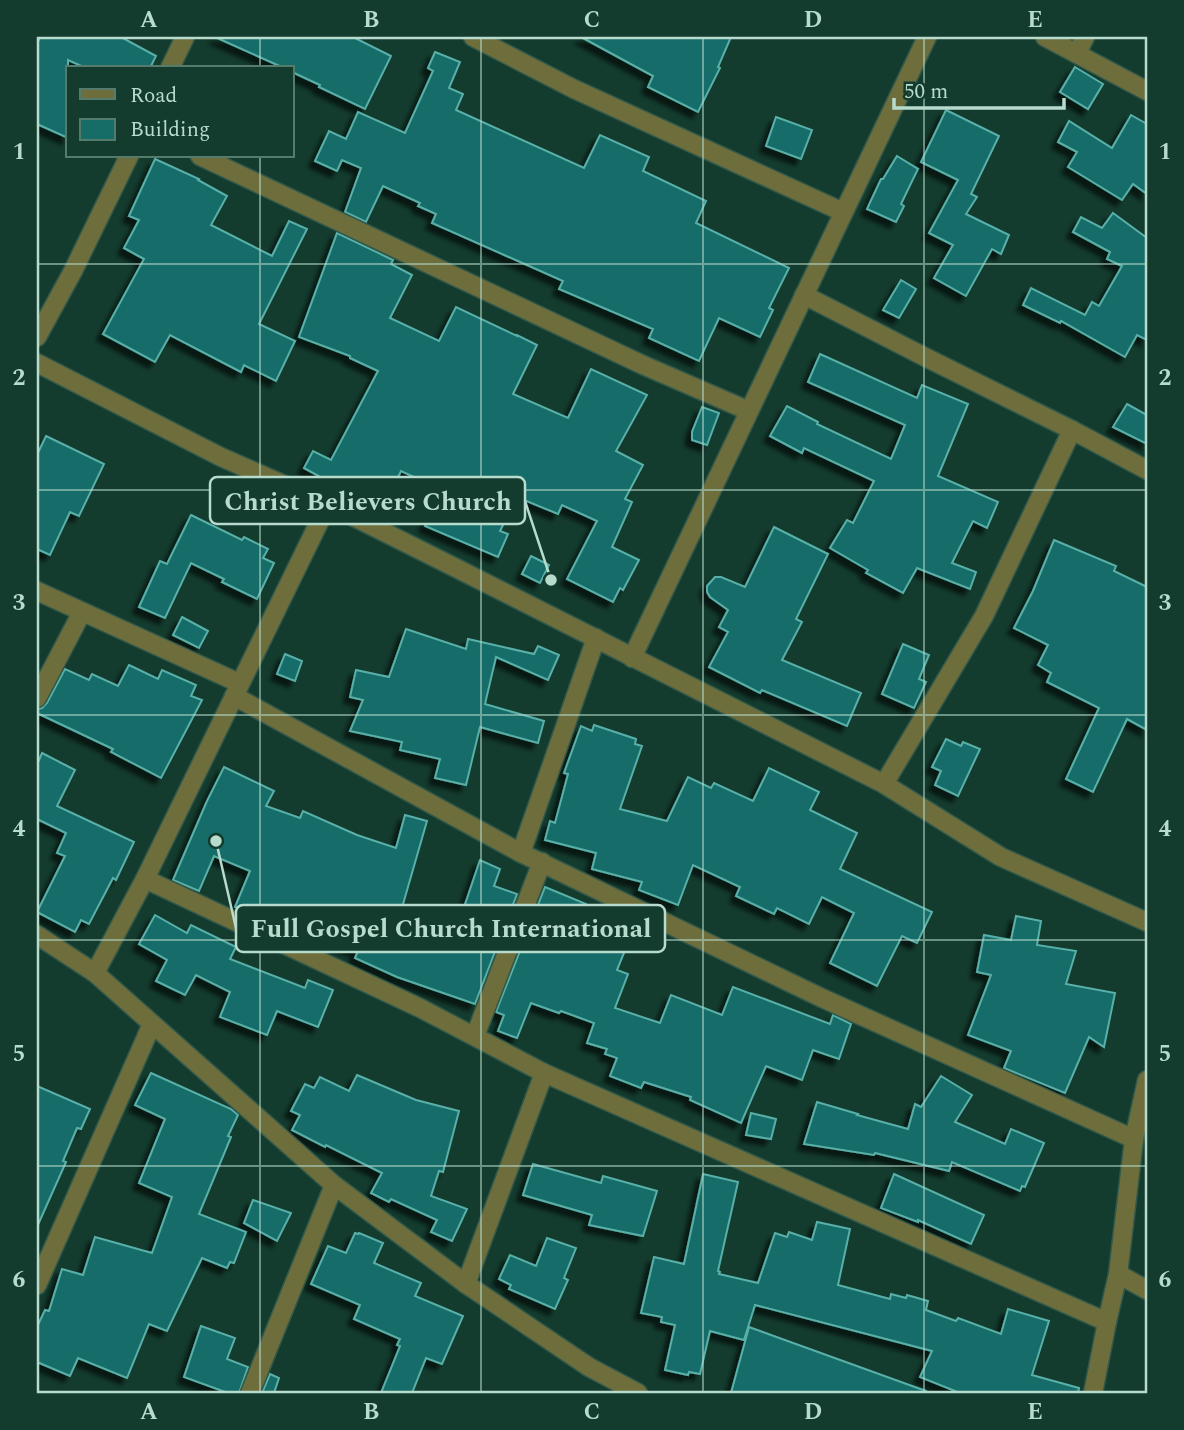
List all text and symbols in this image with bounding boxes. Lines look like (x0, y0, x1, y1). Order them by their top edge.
text: A (140, 3, 158, 38)
text: B (363, 3, 379, 38)
text: C (584, 3, 600, 38)
text: D (804, 3, 822, 38)
text: E (1027, 3, 1043, 38)
legend (66, 66, 294, 158)
scale bar (894, 66, 1063, 110)
text: 50 m (904, 76, 948, 108)
text: Road (130, 80, 177, 112)
text: Building (130, 114, 210, 146)
text: 1 (13, 135, 25, 170)
text: 1 (1159, 135, 1171, 170)
text: 2 (13, 361, 26, 396)
text: 2 (1159, 361, 1172, 396)
callout: Christ Believers Church (210, 477, 525, 524)
text: Christ Believers Church (224, 482, 512, 522)
text: 3 (13, 586, 26, 621)
text: 3 (1159, 586, 1172, 621)
text: 4 (13, 812, 26, 847)
text: 4 (1159, 812, 1172, 847)
callout: Full Gospel Church International (236, 905, 665, 952)
text: Full Gospel Church International (251, 909, 651, 949)
text: 5 (13, 1037, 25, 1072)
text: 5 (1159, 1037, 1171, 1072)
text: 6 (13, 1263, 26, 1298)
text: 6 (1159, 1263, 1172, 1298)
text: A (140, 1395, 158, 1430)
text: B (363, 1395, 379, 1430)
text: C (584, 1395, 600, 1430)
text: D (804, 1395, 822, 1430)
text: E (1027, 1395, 1043, 1430)

